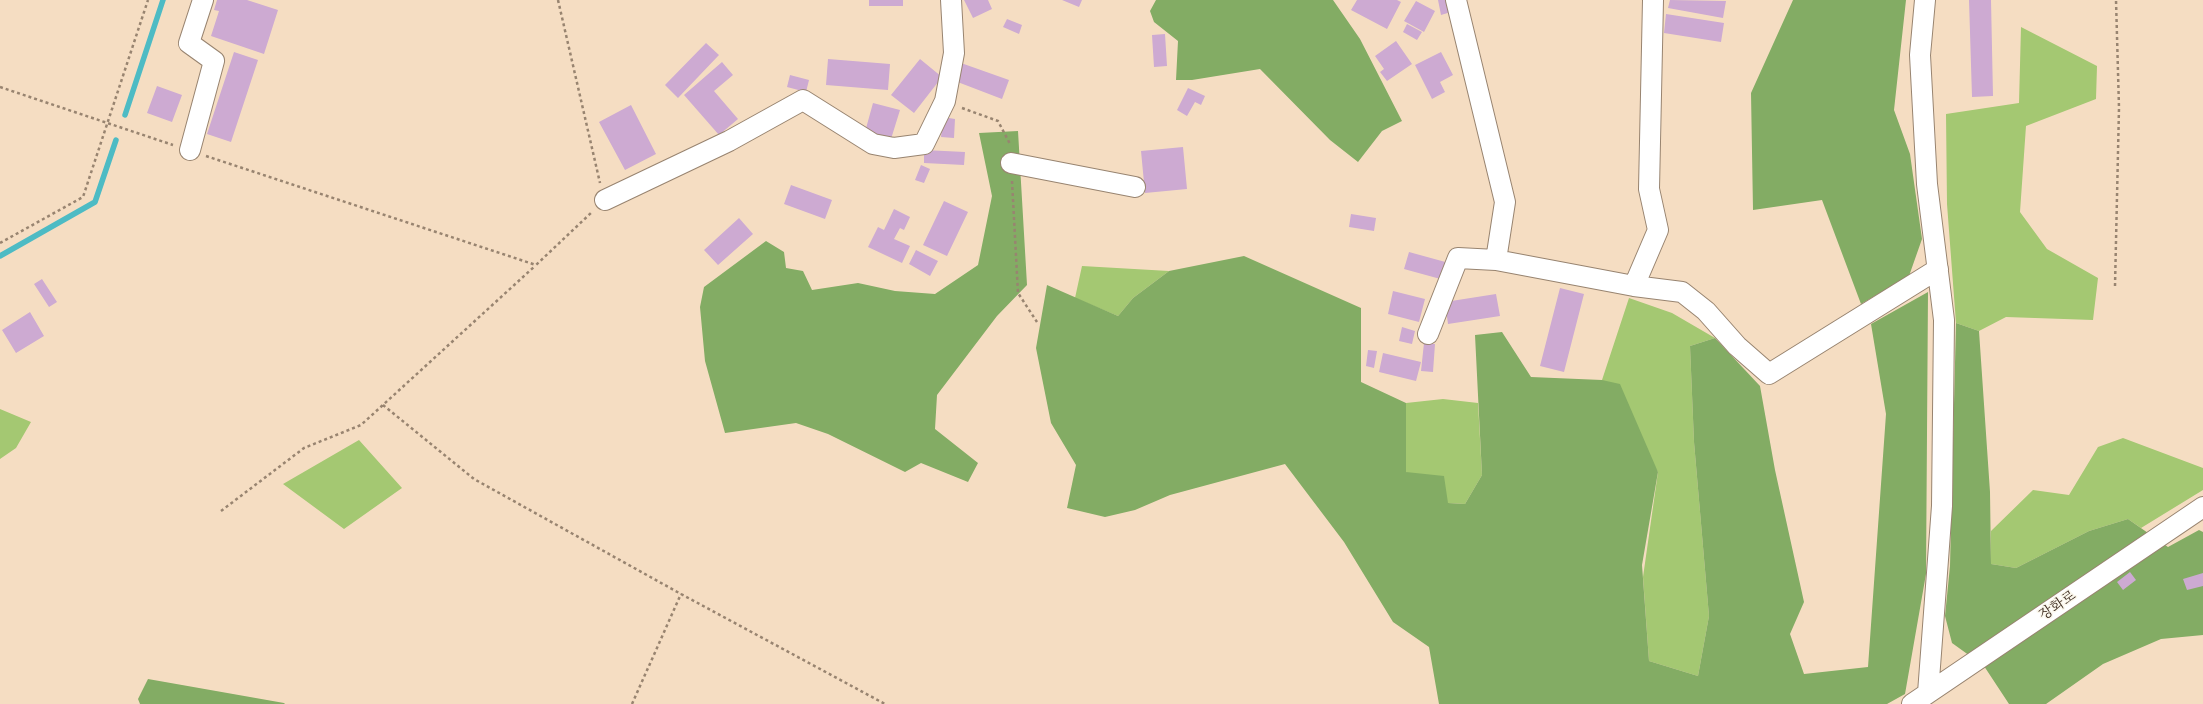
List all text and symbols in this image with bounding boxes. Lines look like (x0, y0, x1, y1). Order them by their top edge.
street label: 장화로 (2036, 588, 2080, 624)

